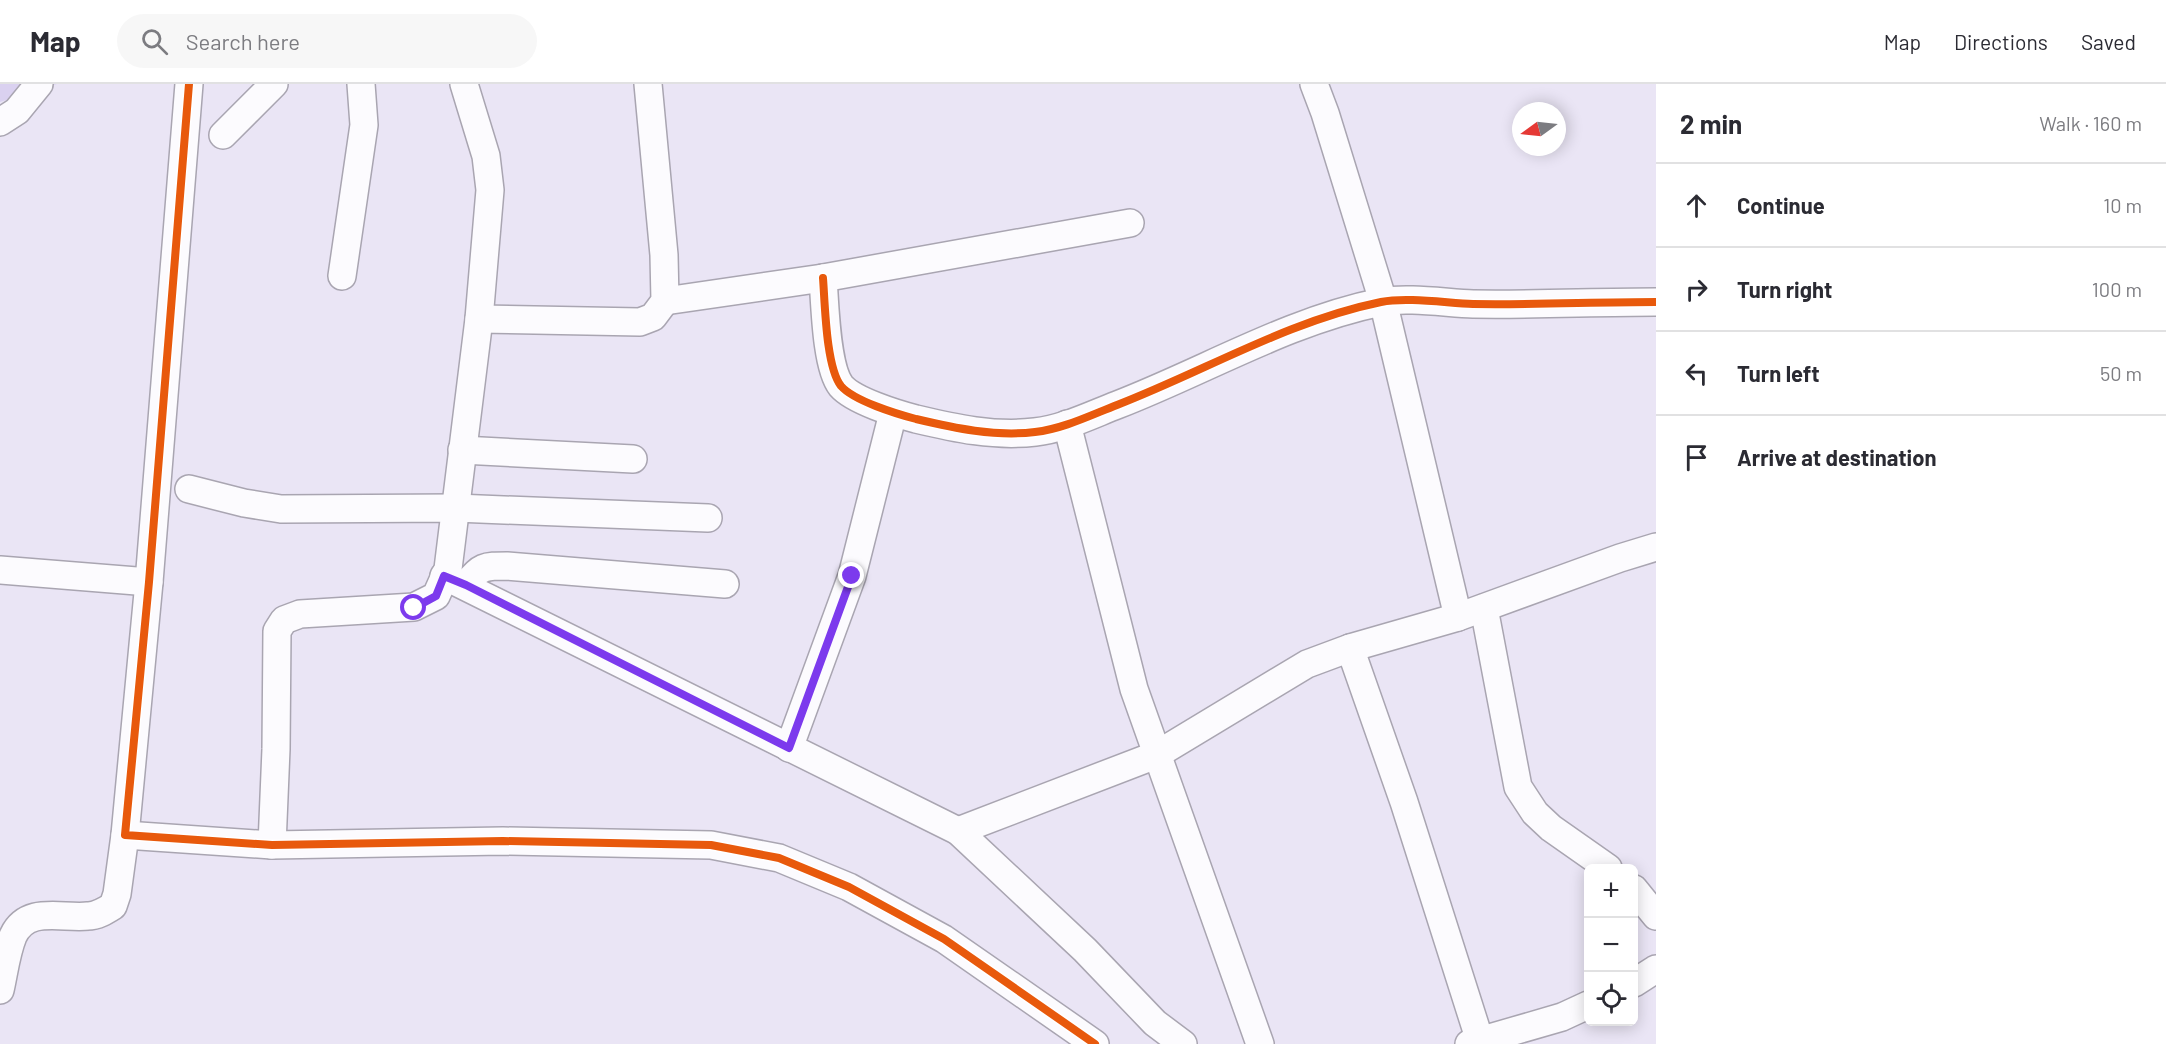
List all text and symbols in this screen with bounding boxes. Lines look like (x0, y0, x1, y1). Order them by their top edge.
search box (117, 14, 537, 68)
text: Map (30, 24, 81, 58)
icon: search (138, 25, 171, 58)
text: Search here (186, 28, 300, 54)
text: Map (1884, 29, 1921, 54)
text: Directions (1954, 29, 2048, 54)
text: Saved (2081, 29, 2136, 54)
north arrow (1512, 102, 1566, 156)
text: 2 min (1680, 108, 1742, 139)
text: Walk · 160 m (2039, 111, 2142, 135)
icon: ahead (1680, 189, 1713, 222)
text: Continue (1737, 192, 1825, 218)
text: 10 m (2103, 193, 2142, 217)
icon: right (1680, 273, 1713, 306)
text: Turn right (1737, 276, 1832, 302)
text: 100 m (2092, 277, 2142, 301)
icon: left (1680, 357, 1713, 390)
text: Turn left (1737, 360, 1820, 386)
text: 50 m (2100, 361, 2142, 385)
icon: arrive (1680, 441, 1713, 474)
text: Arrive at destination (1737, 444, 1936, 470)
route end (838, 562, 864, 588)
route start (400, 594, 426, 620)
map controls (1584, 864, 1638, 1026)
button: + (1584, 864, 1638, 918)
button: − (1584, 918, 1638, 972)
button: locate (1584, 972, 1638, 1026)

